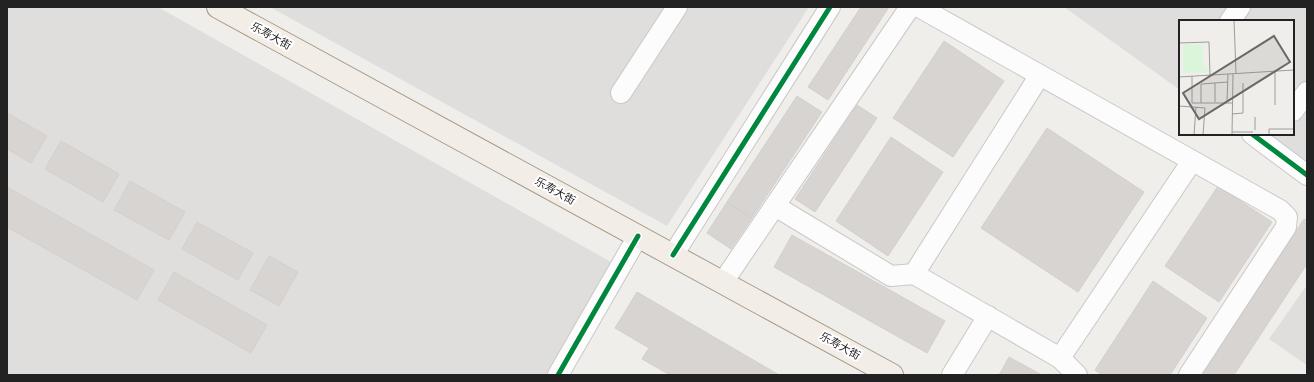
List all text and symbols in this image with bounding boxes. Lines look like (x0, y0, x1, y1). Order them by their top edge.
street label: 乐寿大街 (249, 20, 293, 52)
inset map (1179, 20, 1294, 135)
street label: 乐寿大街 (533, 175, 577, 207)
street label: 乐寿大街 (818, 330, 862, 362)

